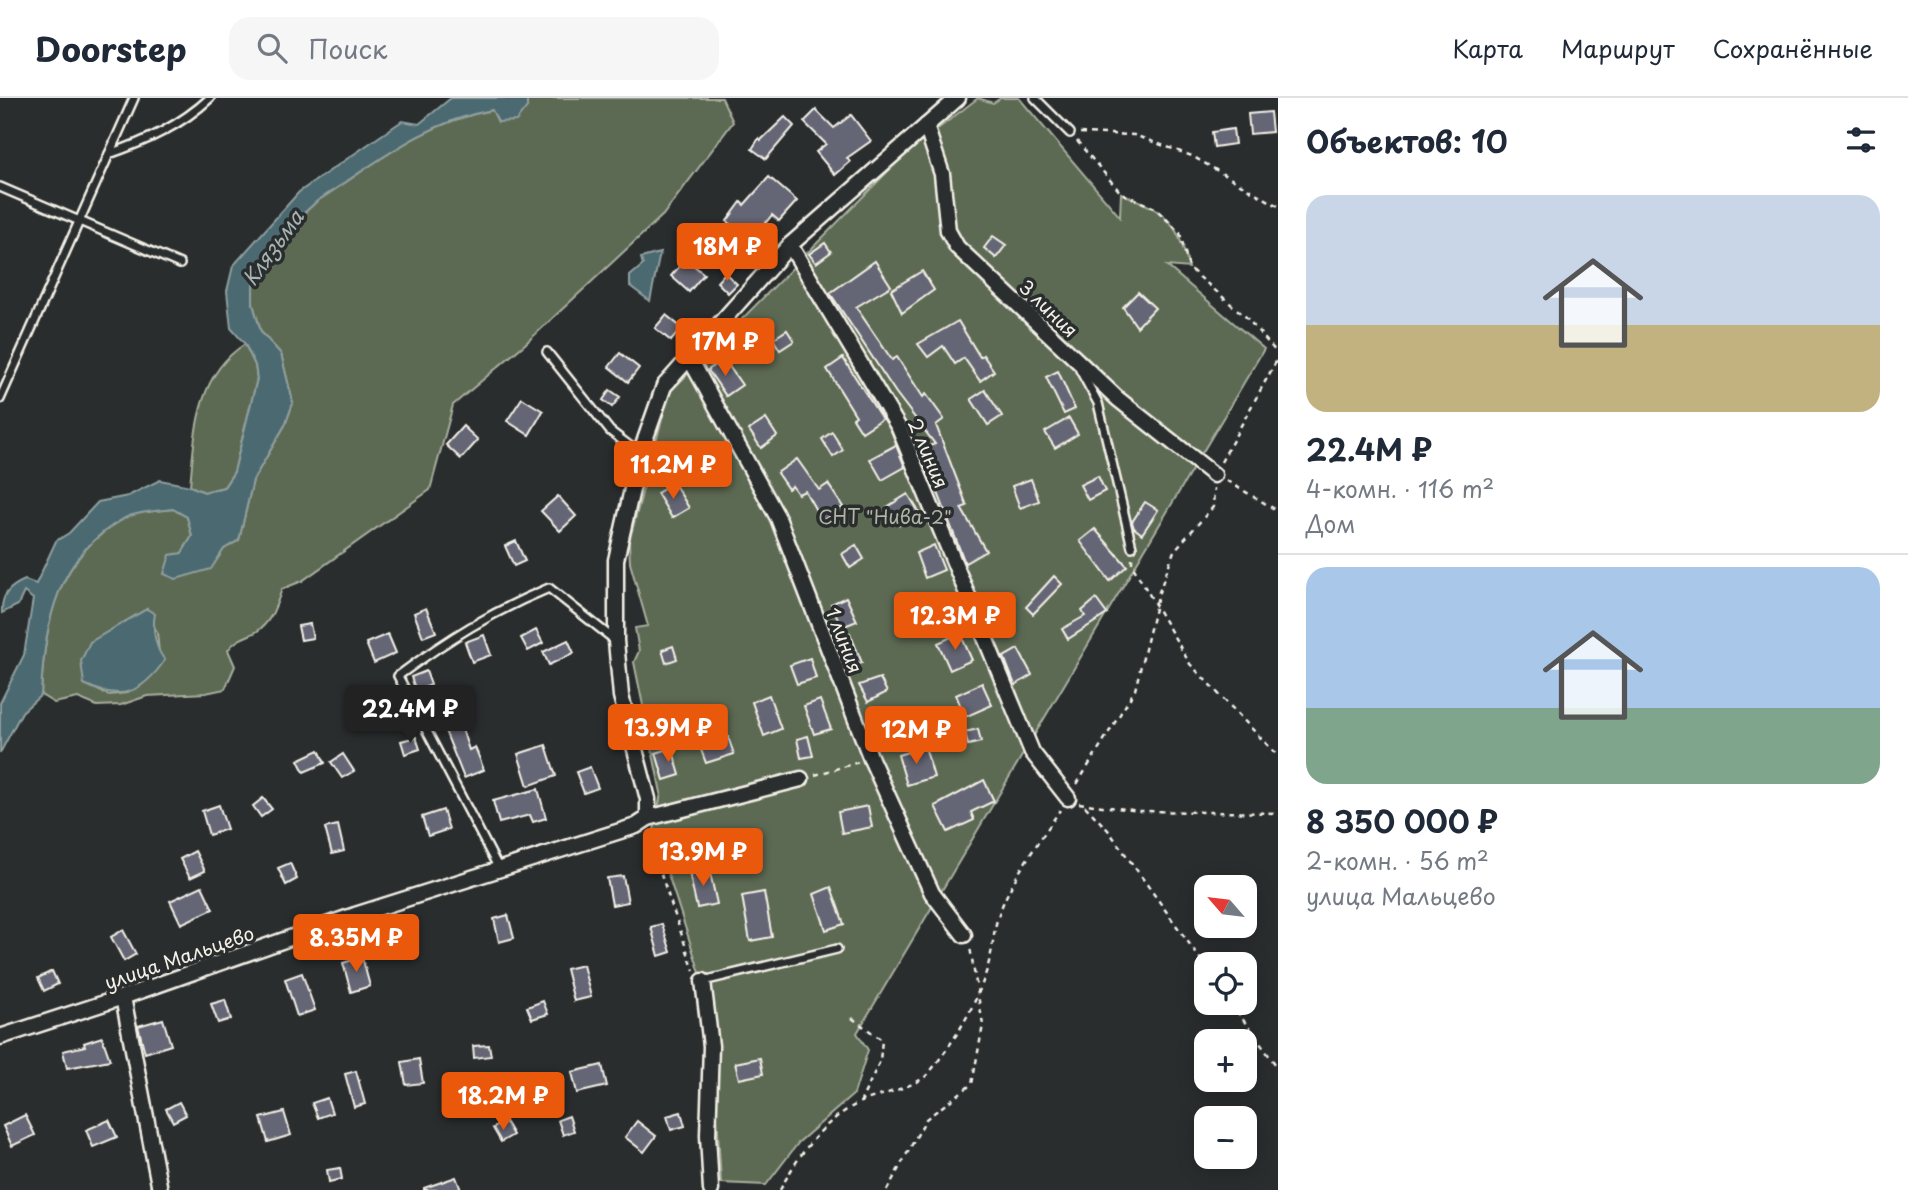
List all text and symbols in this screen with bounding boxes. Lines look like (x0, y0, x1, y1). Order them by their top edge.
search box (229, 17, 719, 80)
text: Doorstep (35, 23, 187, 73)
icon: search (253, 29, 291, 67)
text: Поиск (309, 29, 388, 68)
text: Карта (1452, 30, 1523, 66)
text: Маршрут (1561, 30, 1675, 66)
text: Сохранённые (1713, 30, 1873, 66)
text: Объектов: 10 (1306, 118, 1508, 163)
icon: filters (1842, 121, 1880, 159)
water label: Клязьма (234, 202, 311, 292)
pin: 18M ₽ (678, 223, 776, 283)
text: 18M ₽ (693, 228, 761, 263)
icon: home (1530, 240, 1656, 366)
street label: 3 линия (1013, 273, 1085, 343)
pin: 17M ₽ (676, 318, 774, 378)
text: 17M ₽ (692, 323, 758, 358)
street label: 2 линия (902, 414, 956, 492)
text: 22.4M ₽ (1306, 426, 1432, 471)
pin: 11.2M ₽ (608, 442, 738, 501)
text: 11.2M ₽ (630, 446, 716, 481)
text: 4-комн. · 116 m² (1306, 471, 1494, 506)
park label: СНТ "Нива-2" (818, 502, 952, 530)
text: Дом (1306, 506, 1355, 541)
pin: 12.3M ₽ (890, 592, 1020, 652)
text: 12.3M ₽ (910, 597, 1000, 632)
street label: 1 линия (820, 603, 870, 677)
icon: home (1530, 612, 1656, 738)
pin: 22.4M ₽ (345, 686, 475, 745)
text: 22.4M ₽ (362, 690, 458, 725)
pin: 13.9M ₽ (603, 704, 733, 764)
pin: 12M ₽ (867, 706, 965, 766)
text: 13.9M ₽ (624, 709, 712, 744)
text: 12M ₽ (881, 711, 951, 746)
text: 8 350 000 ₽ (1306, 798, 1498, 843)
pin: 13.9M ₽ (638, 828, 768, 888)
text: 13.9M ₽ (659, 833, 747, 868)
text: 2-комн. · 56 m² (1306, 843, 1489, 878)
north arrow (1194, 875, 1256, 938)
map controls (1194, 875, 1257, 1169)
text: улица Мальцево (1306, 878, 1496, 913)
pin: 8.35M ₽ (291, 914, 421, 974)
street label: улица Мальцево (100, 918, 258, 996)
text: 8.35M ₽ (309, 919, 403, 954)
button: locate (1194, 952, 1257, 1015)
button: + (1194, 1029, 1257, 1092)
pin: 18.2M ₽ (438, 1072, 568, 1132)
text: 18.2M ₽ (458, 1077, 548, 1112)
button: − (1194, 1106, 1257, 1169)

